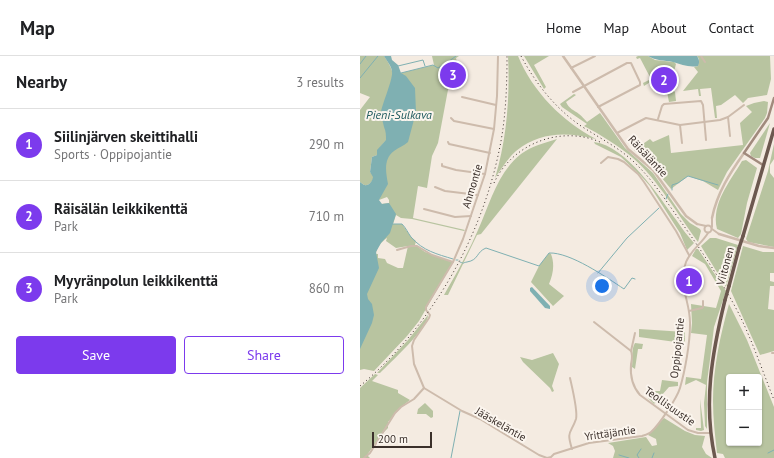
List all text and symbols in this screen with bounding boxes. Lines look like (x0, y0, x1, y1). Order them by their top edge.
text: Map (20, 16, 55, 40)
text: Home (546, 19, 581, 37)
text: Map (603, 19, 629, 37)
text: About (651, 19, 687, 37)
text: Contact (709, 19, 754, 37)
pin: 3 (440, 60, 466, 90)
pin: 2 (651, 65, 677, 95)
text: Nearby (16, 71, 67, 93)
text: 3 results (296, 74, 344, 91)
water label: Pieni-Sulkava (366, 107, 432, 122)
text: Siilinjärven skeittihalli (54, 127, 198, 146)
street label: Räisäläntie (625, 132, 671, 180)
text: 1 (25, 136, 33, 153)
text: 290 m (309, 136, 344, 153)
text: Sports · Oppipojantie (54, 146, 172, 163)
street label: Ahmontie (459, 162, 485, 210)
text: Räisälän leikkikenttä (54, 199, 188, 218)
text: 2 (25, 208, 33, 225)
text: 710 m (309, 208, 344, 225)
text: Park (54, 218, 78, 235)
street label: Viitonen (713, 245, 737, 288)
pin: 1 (676, 266, 702, 296)
text: Myyränpolun leikkikenttä (54, 271, 218, 290)
your location (592, 276, 612, 296)
text: 3 (25, 280, 33, 297)
text: 860 m (309, 280, 344, 297)
text: Park (54, 290, 78, 307)
street label: Oppipojantie (667, 317, 687, 379)
button: Save (16, 336, 176, 374)
button: Share (184, 336, 344, 374)
map controls (726, 374, 762, 446)
button: + (726, 374, 762, 410)
street label: Teollisuustie (642, 383, 698, 429)
street label: Jääskeläntie (472, 403, 529, 444)
button: − (726, 410, 762, 446)
street label: Yrittäjäntie (583, 422, 637, 444)
scale bar (372, 430, 432, 449)
text: 200 m (378, 432, 408, 446)

